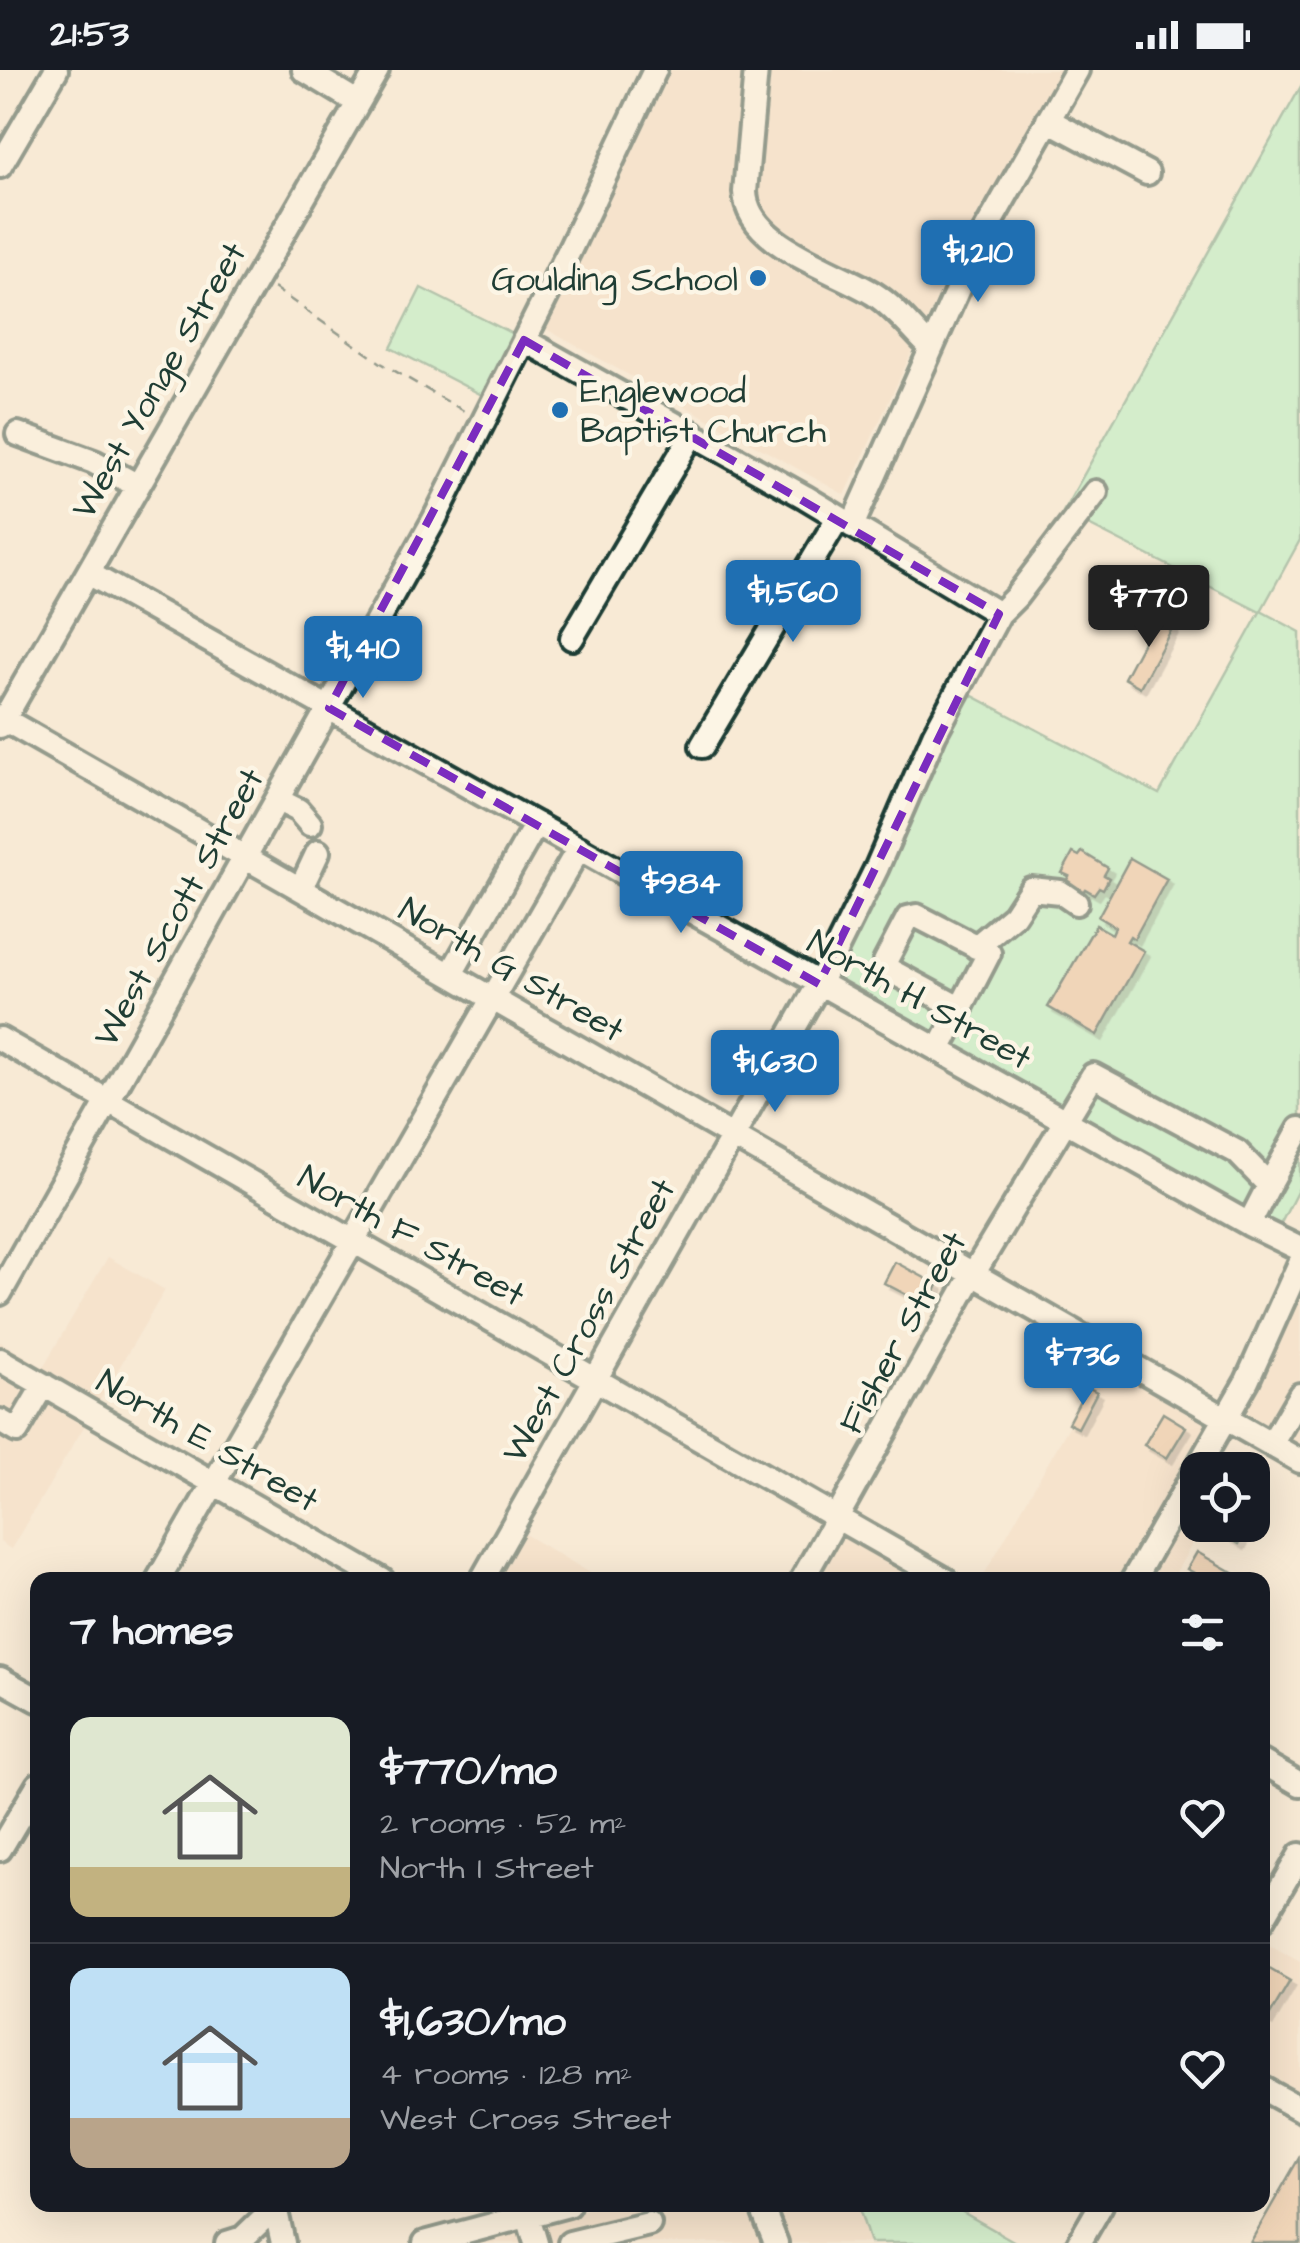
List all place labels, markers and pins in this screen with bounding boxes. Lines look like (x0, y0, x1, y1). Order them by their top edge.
pin: $1,210 (897, 220, 1059, 305)
place label: Goulding School (491, 255, 738, 306)
marker: Goulding School (747, 267, 769, 289)
place label: Englewood Baptist Church (580, 367, 826, 456)
marker: Englewood Baptist Church (549, 399, 571, 421)
pin: $1,560 (712, 560, 874, 645)
pin: $770 (1090, 565, 1208, 650)
pin: $1,410 (282, 616, 444, 701)
pin: $984 (622, 851, 740, 936)
pin: $1,630 (694, 1030, 856, 1115)
pin: $736 (1024, 1323, 1142, 1408)

